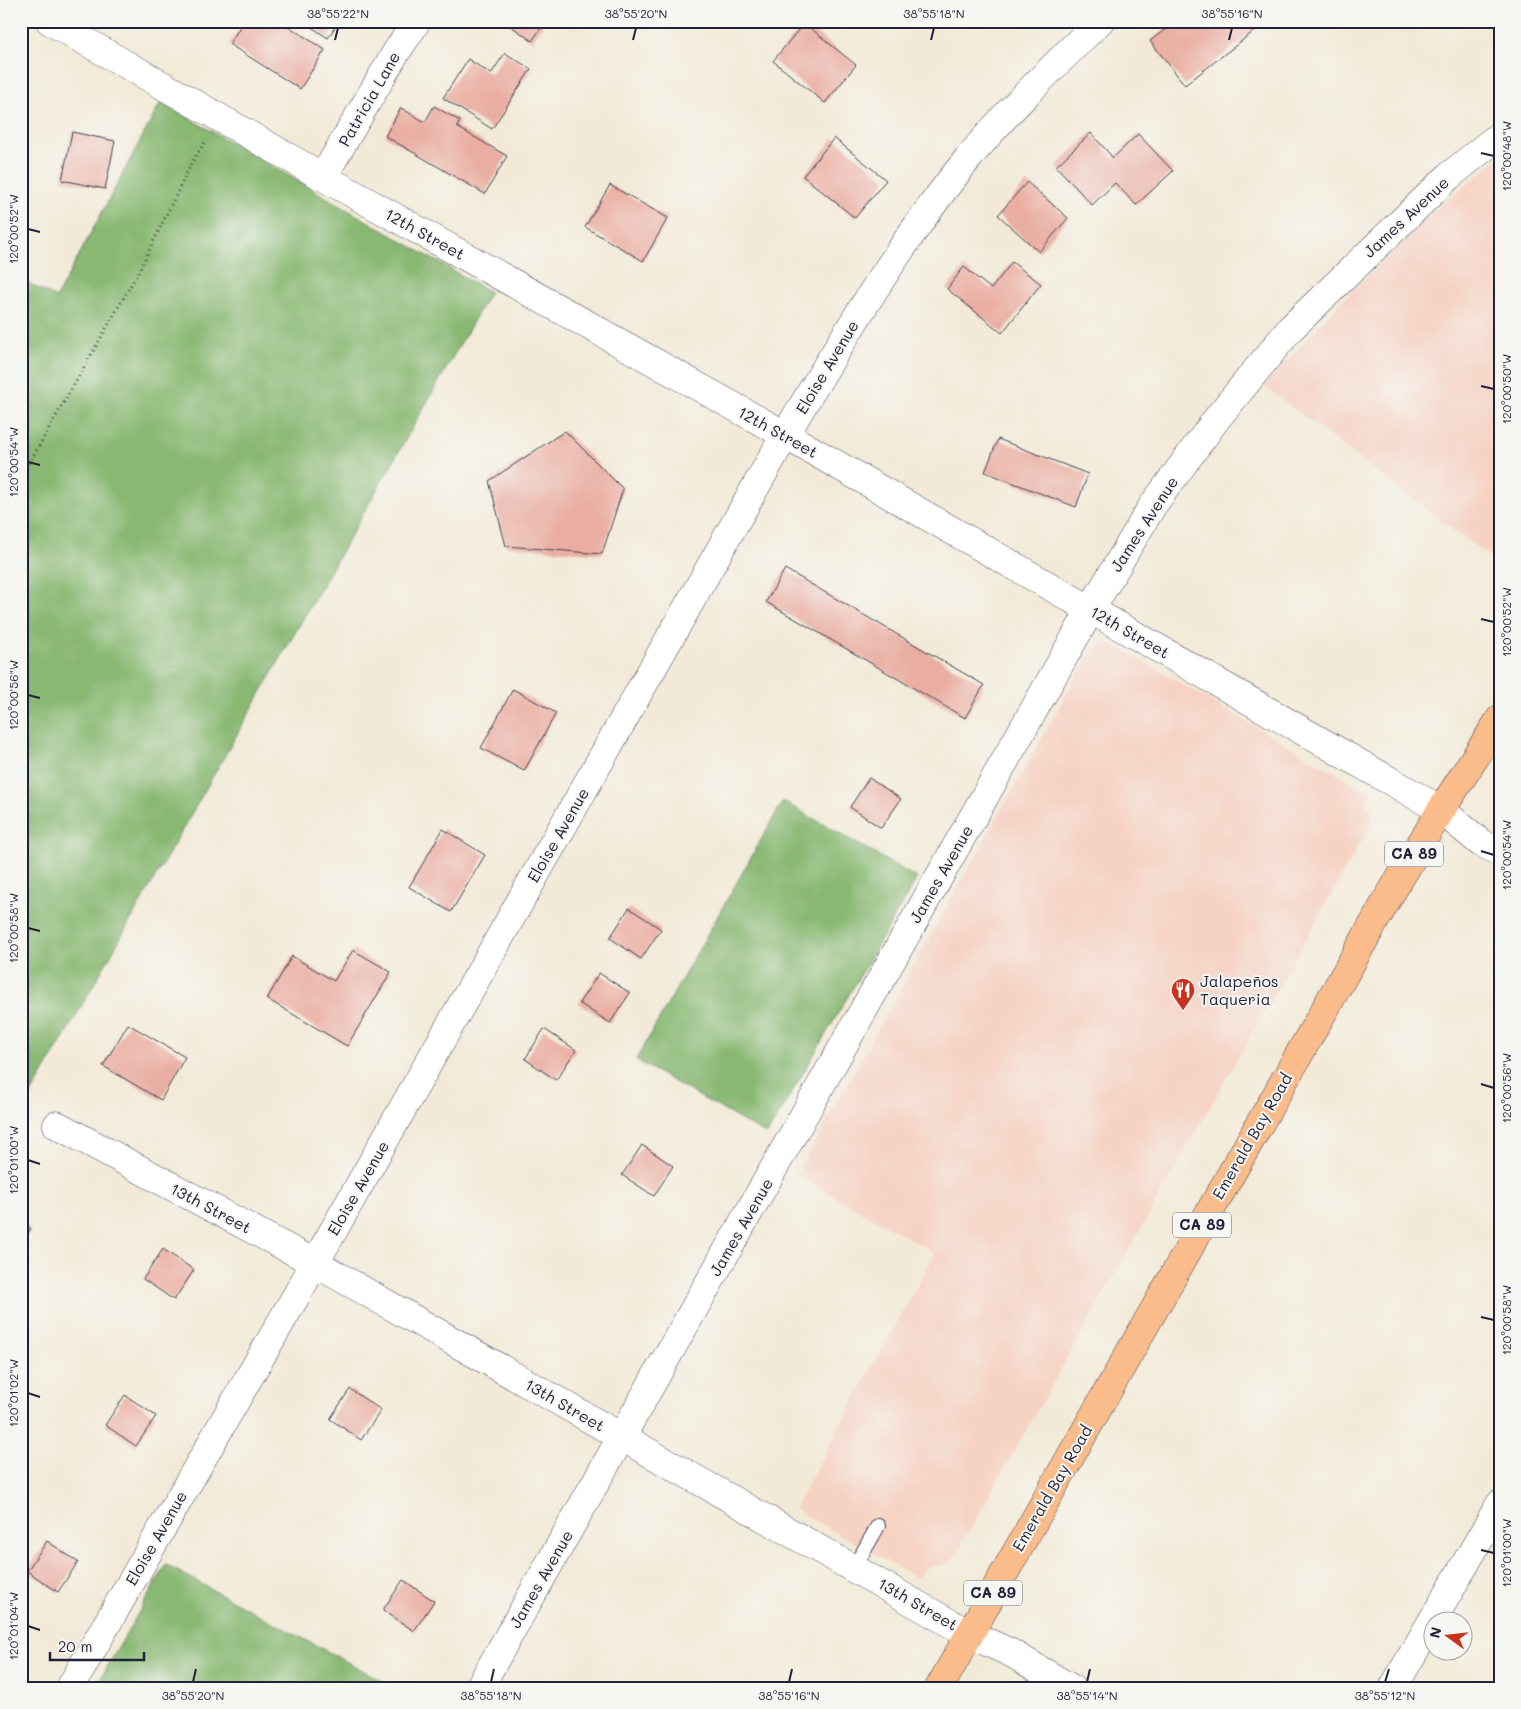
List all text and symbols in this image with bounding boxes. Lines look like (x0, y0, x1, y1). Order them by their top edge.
text: 38°55'22"N (307, 5, 369, 21)
text: 38°55'20"N (605, 5, 667, 21)
text: 38°55'18"N (903, 5, 965, 21)
text: 38°55'16"N (1201, 5, 1263, 21)
street label: Patricia Lane (333, 47, 404, 150)
text: 120°00'48"W (1498, 121, 1514, 191)
street label: James Avenue (1358, 172, 1453, 262)
text: 120°00'52"W (5, 194, 21, 264)
street label: 12th Street (382, 203, 469, 264)
street label: Eloise Avenue (790, 316, 863, 417)
text: 120°00'50"W (1498, 354, 1514, 424)
street label: 12th Street (735, 401, 822, 462)
text: 120°00'54"W (5, 427, 21, 497)
street label: James Avenue (1105, 472, 1182, 575)
text: 120°00'52"W (1498, 587, 1514, 657)
street label: 12th Street (1087, 600, 1174, 663)
text: 120°00'56"W (5, 660, 21, 730)
street label: Eloise Avenue (522, 784, 593, 886)
text: 120°00'54"W (1498, 820, 1514, 890)
street label: James Avenue (904, 821, 977, 926)
road number: CA 89 (1385, 842, 1443, 866)
text: 120°00'58"W (5, 893, 21, 963)
place label: Jalapeños Taqueria (1200, 970, 1279, 1009)
restaurant icon: Jalapeños Taqueria (1170, 977, 1196, 1011)
text: 120°00'56"W (1498, 1053, 1514, 1123)
street label: Emerald Bay Road (1207, 1069, 1296, 1203)
text: 120°01'00"W (5, 1125, 21, 1195)
street label: Eloise Avenue (322, 1137, 393, 1239)
street label: James Avenue (704, 1174, 777, 1279)
street label: 13th Street (167, 1177, 255, 1238)
road number: CA 89 (1173, 1212, 1231, 1238)
text: 120°00'58"W (1498, 1285, 1514, 1355)
text: 120°01'02"W (5, 1359, 21, 1427)
street label: 13th Street (522, 1373, 609, 1436)
street label: Emerald Bay Road (1007, 1421, 1096, 1555)
street label: Eloise Avenue (120, 1487, 191, 1589)
text: 120°01'00"W (1498, 1518, 1514, 1588)
street label: James Avenue (504, 1526, 577, 1631)
street label: 13th Street (875, 1572, 962, 1635)
road number: CA 89 (964, 1580, 1022, 1606)
text: 120°01'04"W (5, 1592, 21, 1660)
north arrow (1424, 1612, 1474, 1662)
text: N (1424, 1625, 1446, 1640)
scale bar (50, 1629, 144, 1661)
text: 20 m (58, 1636, 92, 1656)
text: 38°55'20"N (162, 1687, 224, 1703)
text: 38°55'18"N (460, 1687, 522, 1703)
text: 38°55'16"N (758, 1687, 820, 1703)
text: 38°55'14"N (1056, 1687, 1118, 1703)
text: 38°55'12"N (1355, 1687, 1415, 1703)

